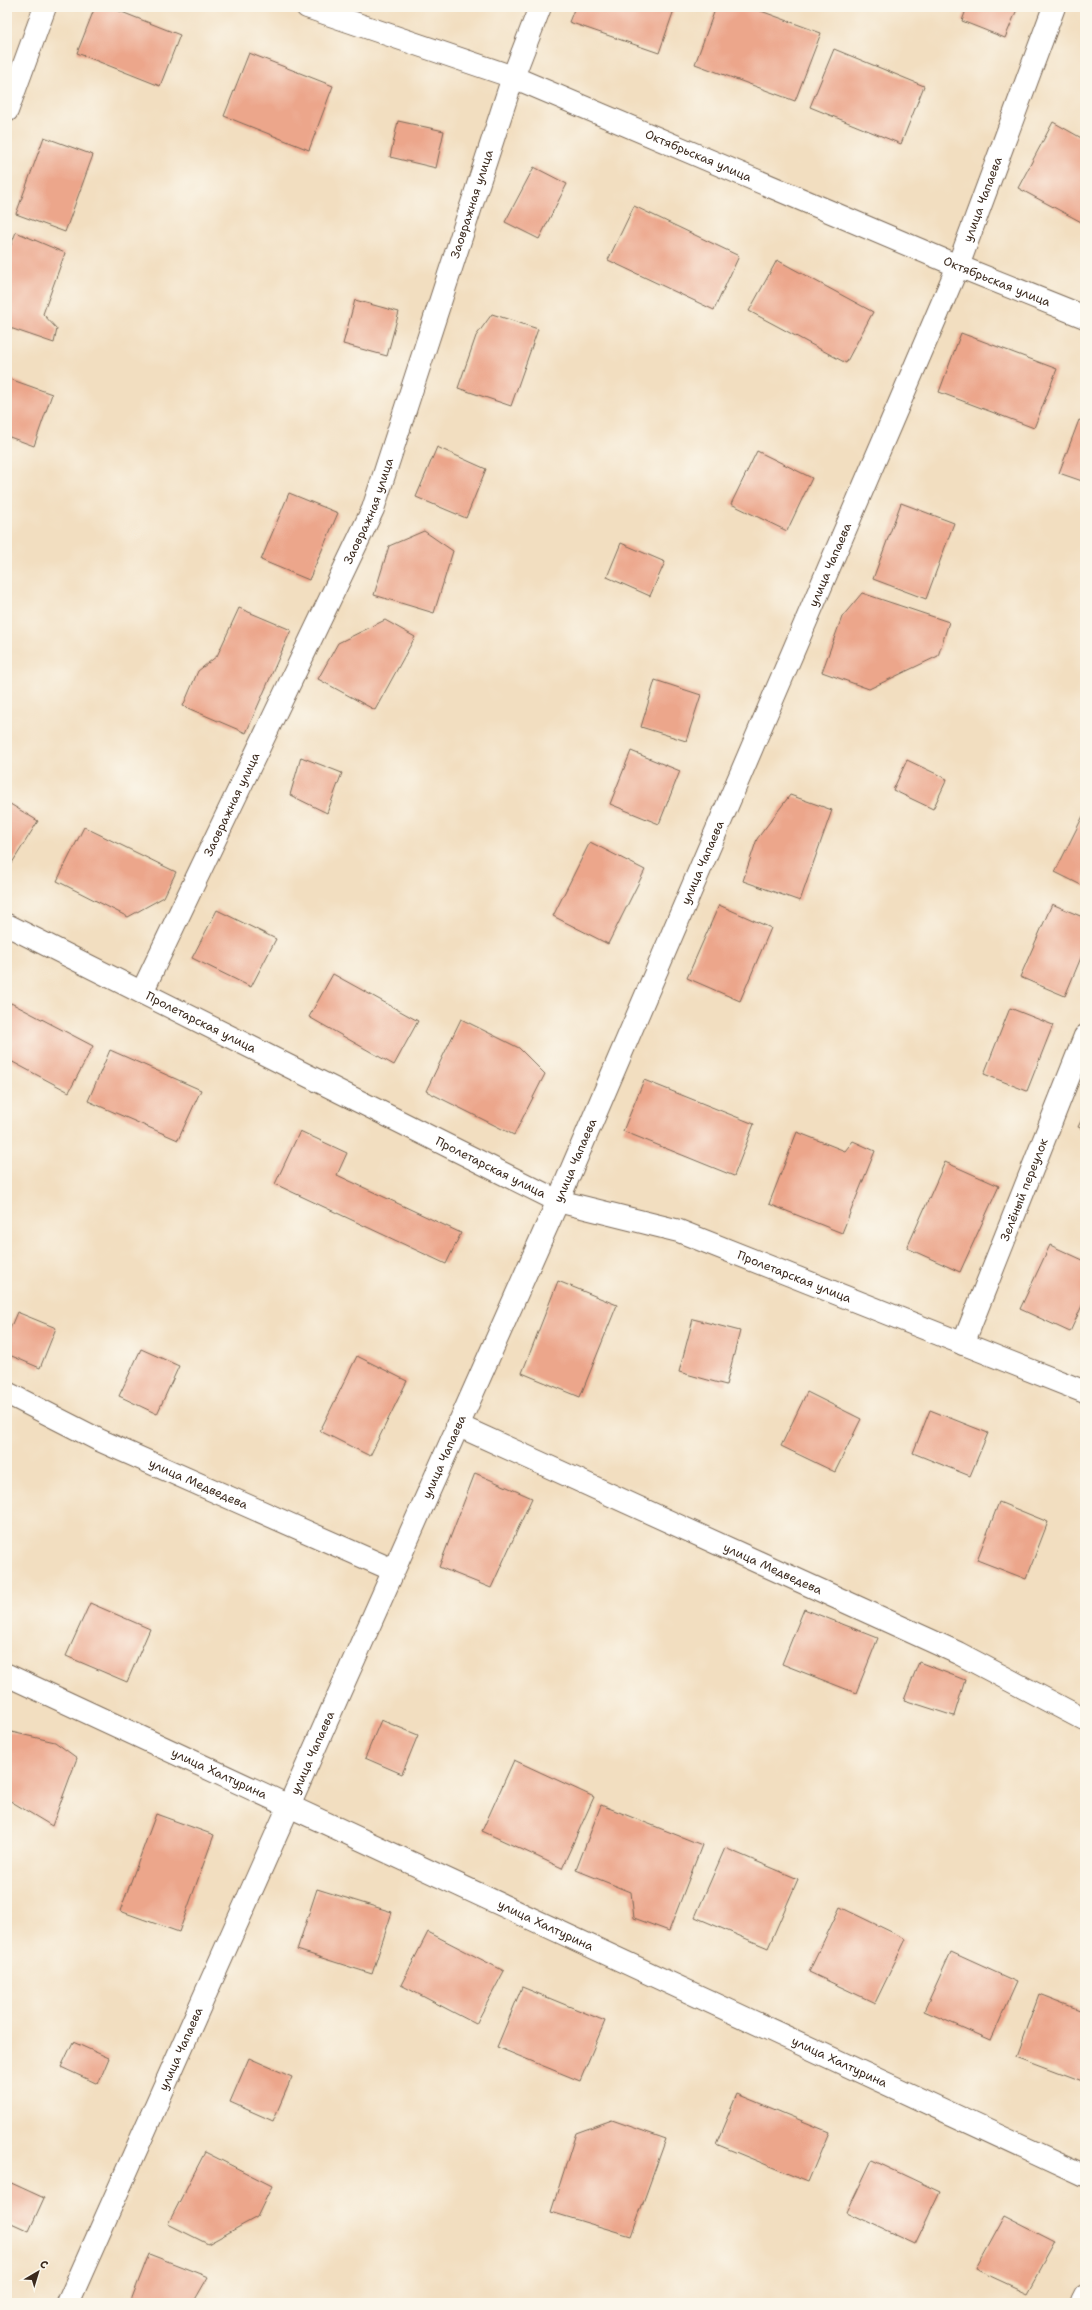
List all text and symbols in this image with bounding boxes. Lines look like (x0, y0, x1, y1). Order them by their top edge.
street label: Октябрьская улица (643, 126, 755, 186)
street label: Заовражная улица (447, 147, 497, 260)
street label: улица Чапаева (960, 154, 1006, 244)
street label: Октябрьская улица (941, 253, 1053, 311)
street label: Заовражная улица (340, 455, 397, 567)
street label: улица Чапаева (805, 520, 855, 609)
street label: Заовражная улица (200, 749, 264, 859)
street label: улица Чапаева (678, 818, 728, 907)
street label: Пролетарская улица (143, 988, 259, 1057)
street label: улица Чапаева (550, 1116, 601, 1205)
street label: Пролетарская улица (433, 1133, 549, 1202)
street label: Зелёный переулок (997, 1135, 1052, 1243)
street label: Пролетарская улица (735, 1247, 854, 1307)
street label: улица Чапаева (419, 1412, 470, 1501)
street label: улица Медведева (146, 1455, 251, 1513)
street label: улица Медведева (721, 1539, 825, 1598)
street label: улица Чапаева (287, 1708, 338, 1797)
street label: улица Халтурина (169, 1745, 270, 1803)
street label: улица Халтурина (495, 1896, 597, 1955)
street label: улица Чапаева (155, 2004, 207, 2093)
street label: улица Халтурина (789, 2033, 890, 2091)
north arrow (18, 2252, 58, 2292)
text: С (37, 2257, 51, 2273)

